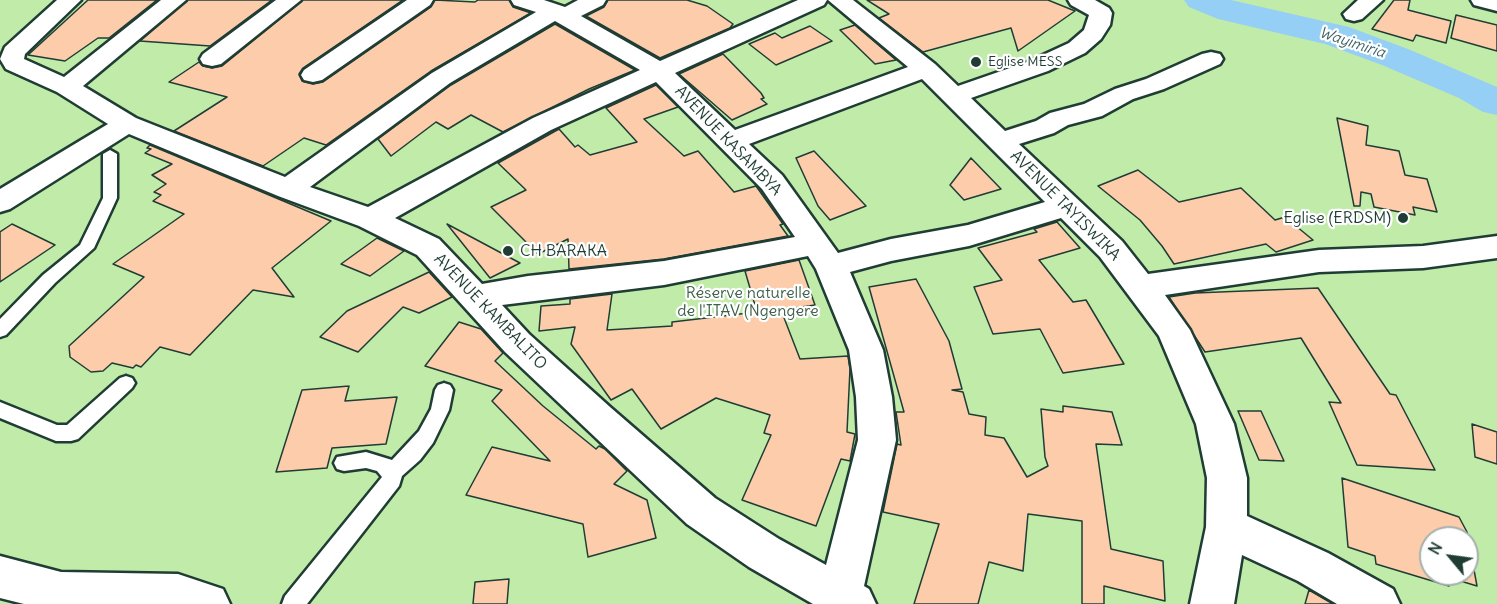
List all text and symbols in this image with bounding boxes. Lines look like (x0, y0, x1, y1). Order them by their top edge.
water label: Wayimiria (1317, 24, 1387, 62)
place label: Eglise MESS (988, 54, 1062, 70)
marker: Eglise MESS (969, 55, 983, 69)
street label: AVENUE KASAMBYA (671, 82, 785, 200)
street label: AVENUE TAYISWIKA (1006, 147, 1124, 265)
place label: Eglise (ERDSM) (1284, 208, 1391, 228)
marker: Eglise (ERDSM) (1396, 211, 1410, 225)
place label: CH BARAKA (520, 241, 607, 261)
marker: CH BARAKA (501, 244, 515, 258)
street label: AVENUE KAMBALITO (430, 250, 550, 374)
park label: Réserve naturelle de l'ITAV (Ngengere (677, 283, 819, 321)
north arrow (1419, 526, 1479, 586)
text: N (1424, 539, 1446, 558)

